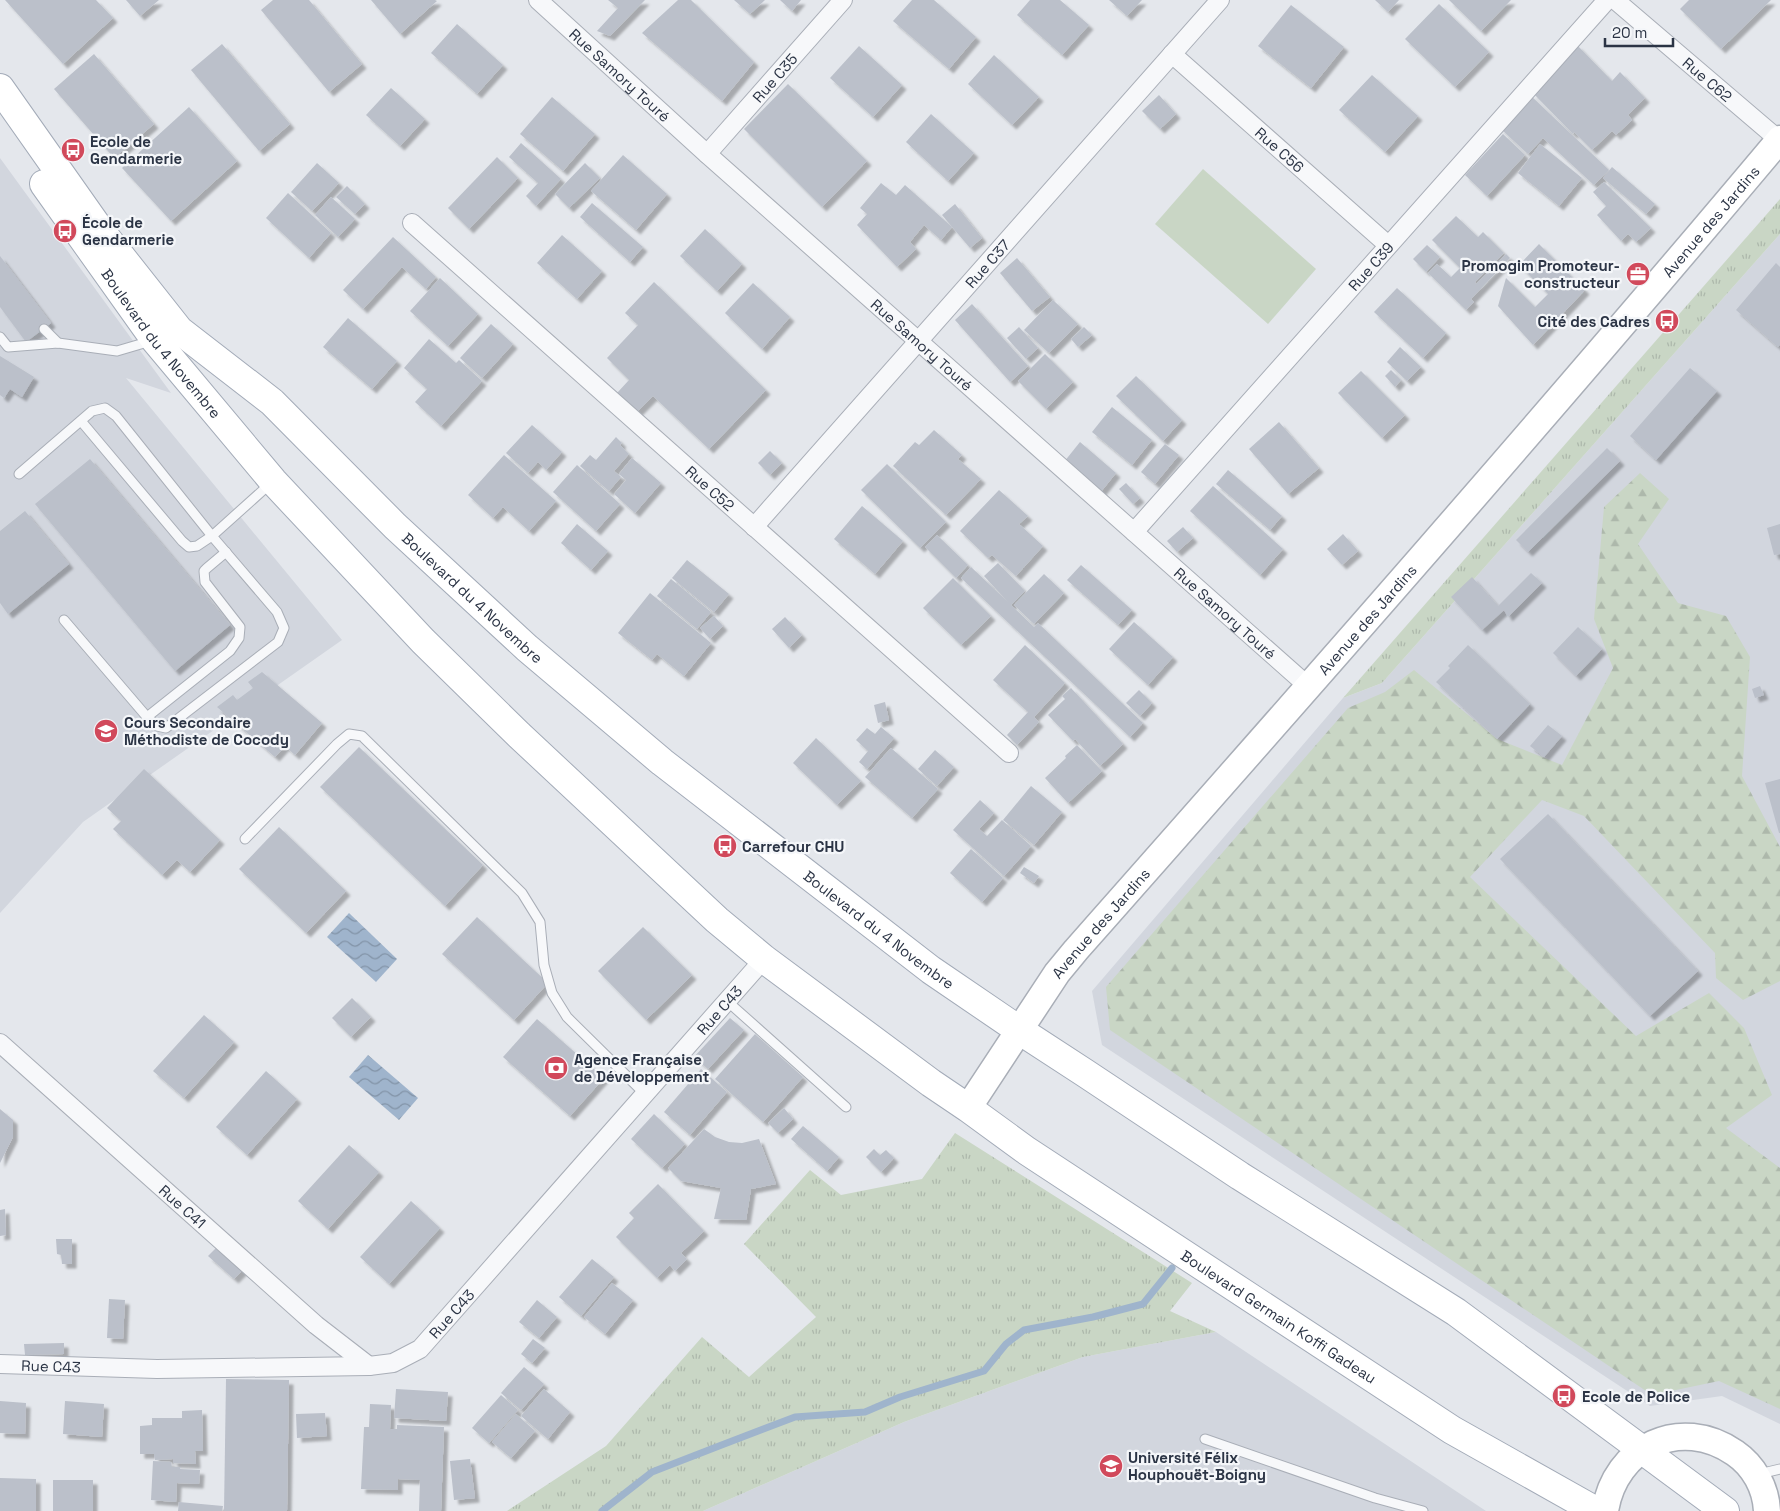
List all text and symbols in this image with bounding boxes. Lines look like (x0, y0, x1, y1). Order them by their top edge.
scale bar (1605, 15, 1672, 47)
text: 20 m (1612, 23, 1647, 42)
street label: Rue Samory Touré (566, 24, 675, 126)
street label: Rue C35 (748, 49, 801, 106)
street label: Rue C62 (1679, 53, 1736, 106)
street label: Rue C56 (1251, 123, 1308, 176)
place label: Ecole de Gendarmerie (90, 132, 182, 168)
bus stop icon: Ecole de Gendarmerie (60, 137, 86, 163)
street label: Avenue des Jardins (1658, 161, 1763, 281)
place label: École de Gendarmerie (82, 213, 174, 249)
bus stop icon: École de Gendarmerie (52, 218, 78, 244)
street label: Rue C37 (961, 235, 1014, 292)
street label: Rue C39 (1344, 237, 1397, 294)
place label: Promogim Promoteur- constructeur (1462, 256, 1620, 292)
office icon: Promogim Promoteur- constructeur (1625, 261, 1651, 287)
street label: Boulevard du 4 Novembre (98, 265, 226, 422)
street label: Rue Samory Touré (867, 294, 977, 395)
bus stop icon: Cité des Cadres (1654, 308, 1680, 334)
place label: Cité des Cadres (1537, 312, 1650, 331)
street label: Rue C52 (682, 461, 739, 515)
street label: Boulevard du 4 Novembre (398, 528, 547, 667)
street label: Avenue des Jardins (1314, 560, 1420, 678)
street label: Rue Samory Touré (1170, 563, 1280, 663)
place label: Cours Secondaire Méthodiste de Cocody (124, 713, 289, 749)
school or university icon: Cours Secondaire Méthodiste de Cocody (93, 718, 119, 744)
bus stop icon: Carrefour CHU (712, 833, 738, 859)
place label: Carrefour CHU (742, 837, 844, 856)
street label: Avenue des Jardins (1047, 864, 1154, 982)
street label: Boulevard du 4 Novembre (800, 866, 958, 993)
street label: Rue C43 (692, 981, 746, 1038)
place label: Agence Française de Développement (574, 1050, 710, 1086)
bank icon: Agence Française de Développement (543, 1055, 569, 1081)
street label: Rue C41 (155, 1180, 210, 1232)
street label: Boulevard Germain Koffi Gadeau (1178, 1245, 1380, 1387)
street label: Rue C43 (424, 1285, 478, 1342)
street label: Rue C43 (21, 1355, 81, 1376)
bus stop icon: Ecole de Police (1551, 1383, 1577, 1409)
place label: Ecole de Police (1582, 1387, 1691, 1406)
place label: Université Félix Houphouët-Boigny (1128, 1448, 1266, 1484)
school or university icon: Université Félix Houphouët-Boigny (1098, 1453, 1124, 1479)

